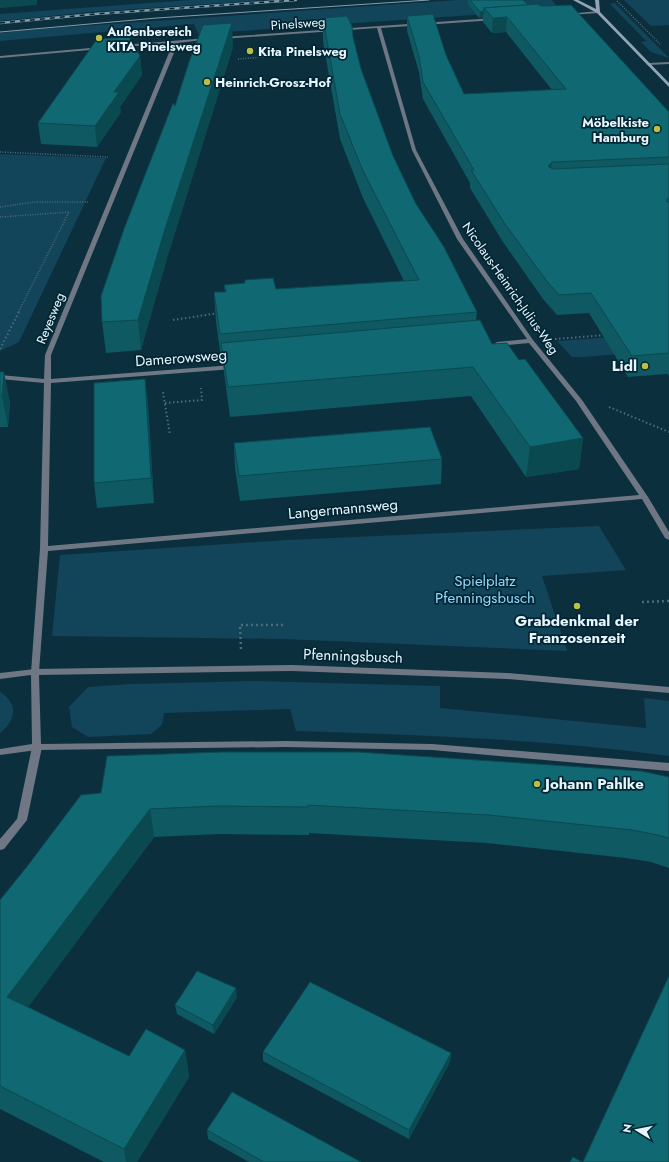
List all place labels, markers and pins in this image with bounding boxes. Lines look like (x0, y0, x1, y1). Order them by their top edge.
place label: Außenbereich KITA Pinelsweg (106, 22, 201, 56)
marker: Außenbereich KITA Pinelsweg (94, 33, 104, 43)
place label: Kita Pinelsweg (258, 42, 347, 61)
marker: Kita Pinelsweg (245, 46, 255, 56)
place label: Heinrich-Grosz-Hof (215, 73, 331, 92)
marker: Heinrich-Grosz-Hof (202, 77, 212, 87)
place label: Möbelkiste Hamburg (582, 113, 650, 147)
marker: Möbelkiste Hamburg (652, 124, 662, 134)
place label: Lidl (612, 355, 637, 377)
marker: Lidl (640, 361, 650, 371)
marker: Grabdenkmal der Franzosenzeit (572, 601, 582, 611)
place label: Grabdenkmal der Franzosenzeit (515, 610, 640, 649)
place label: Johann Pahlke (542, 773, 644, 795)
marker: Johann Pahlke (532, 779, 542, 789)

